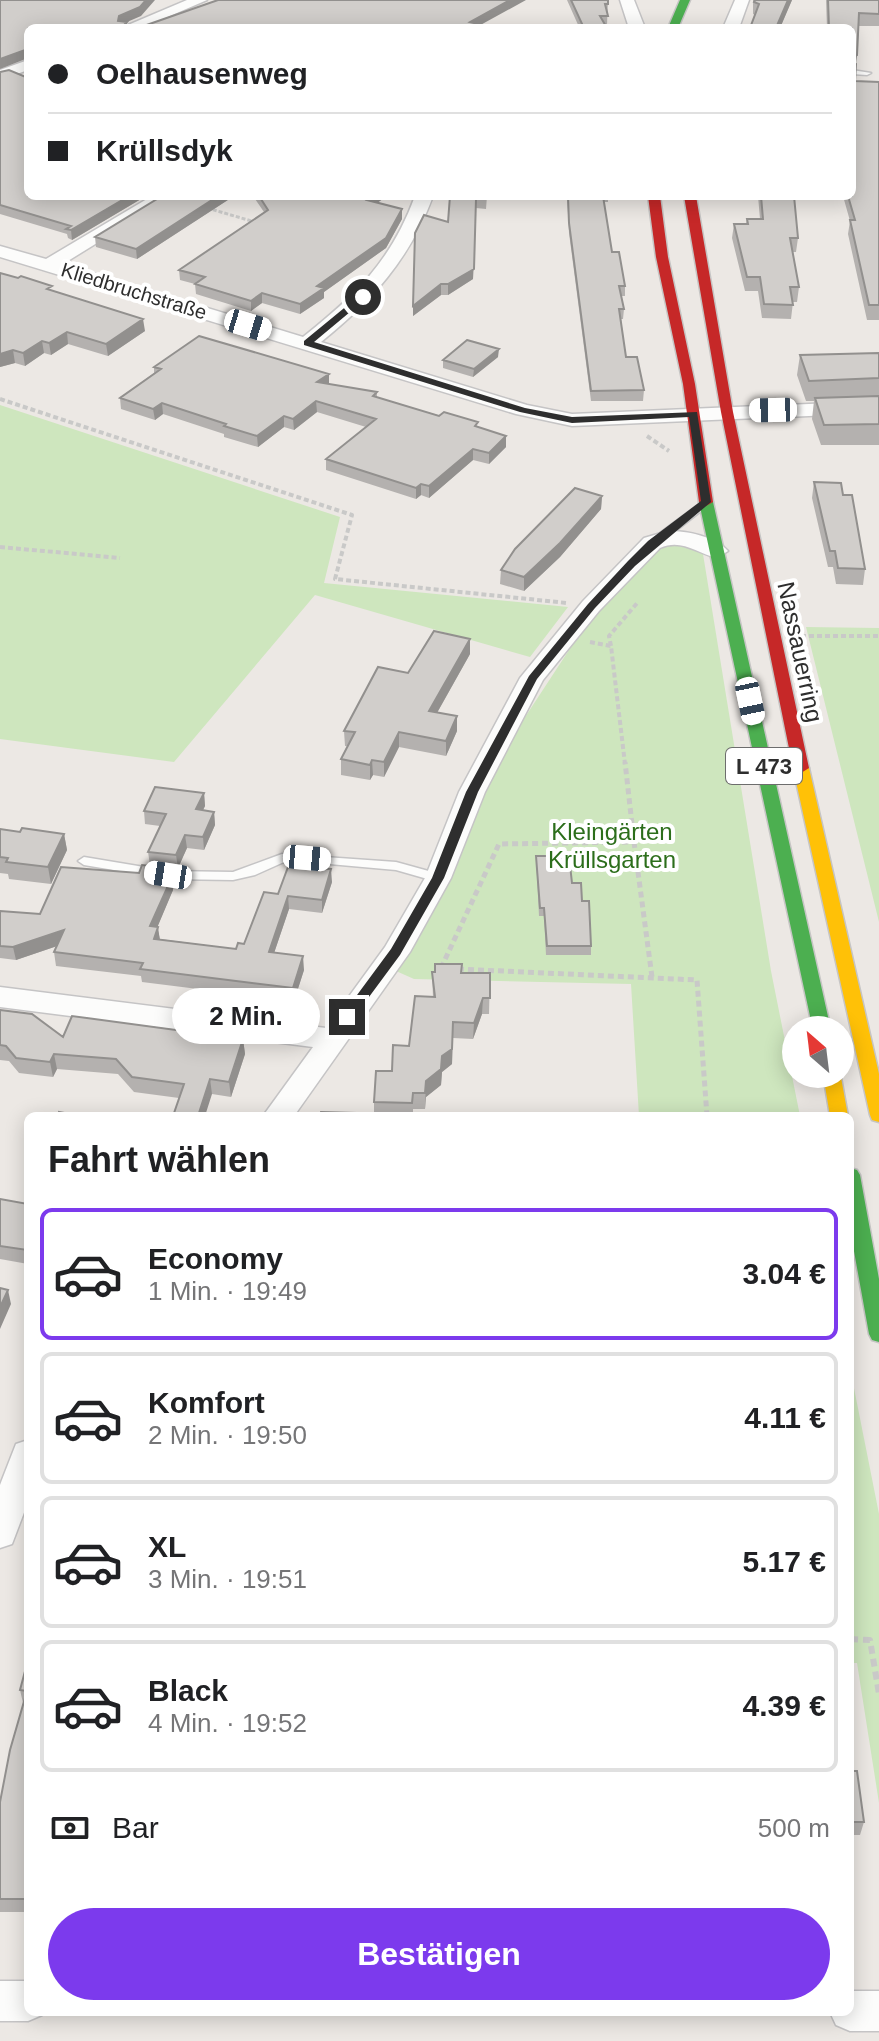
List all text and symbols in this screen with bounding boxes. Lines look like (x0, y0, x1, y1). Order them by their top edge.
text: Oelhausenweg (96, 57, 308, 90)
text: Krüllsdyk (96, 134, 233, 167)
street label: Kliedbruchstraße (58, 258, 210, 324)
route start (345, 279, 381, 315)
car (222, 307, 274, 343)
car (749, 398, 797, 422)
street label: Nassauerring (772, 579, 829, 725)
car (733, 675, 767, 727)
road number: L 473 (726, 748, 802, 784)
park label: Kleingärten Krüllsgarten (548, 818, 676, 873)
car (282, 844, 332, 872)
car (142, 859, 194, 891)
callout: 2 Min. (171, 989, 319, 1045)
route end (329, 999, 365, 1035)
text: 2 Min. (209, 1001, 283, 1031)
north arrow (782, 1016, 854, 1088)
map controls (782, 1016, 854, 1088)
text: Fahrt wählen (48, 1139, 270, 1180)
icon: car (52, 1238, 124, 1310)
text: Economy (148, 1242, 283, 1275)
text: 3.04 € (743, 1257, 826, 1290)
text: 1 Min. · 19:49 (148, 1276, 307, 1306)
icon: car (52, 1382, 124, 1454)
text: Komfort (148, 1386, 265, 1419)
text: 4.11 € (744, 1401, 826, 1434)
text: 2 Min. · 19:50 (148, 1420, 307, 1450)
icon: car (52, 1526, 124, 1598)
text: XL (148, 1530, 186, 1563)
text: 5.17 € (743, 1545, 826, 1578)
text: 3 Min. · 19:51 (148, 1564, 307, 1594)
icon: car (52, 1670, 124, 1742)
text: Black (148, 1674, 228, 1707)
text: 4.39 € (743, 1689, 826, 1722)
text: 4 Min. · 19:52 (148, 1708, 307, 1738)
icon: cash (48, 1806, 92, 1850)
text: Bar (112, 1811, 159, 1844)
text: 500 m (758, 1813, 830, 1843)
button: Bestätigen (48, 1908, 830, 2000)

